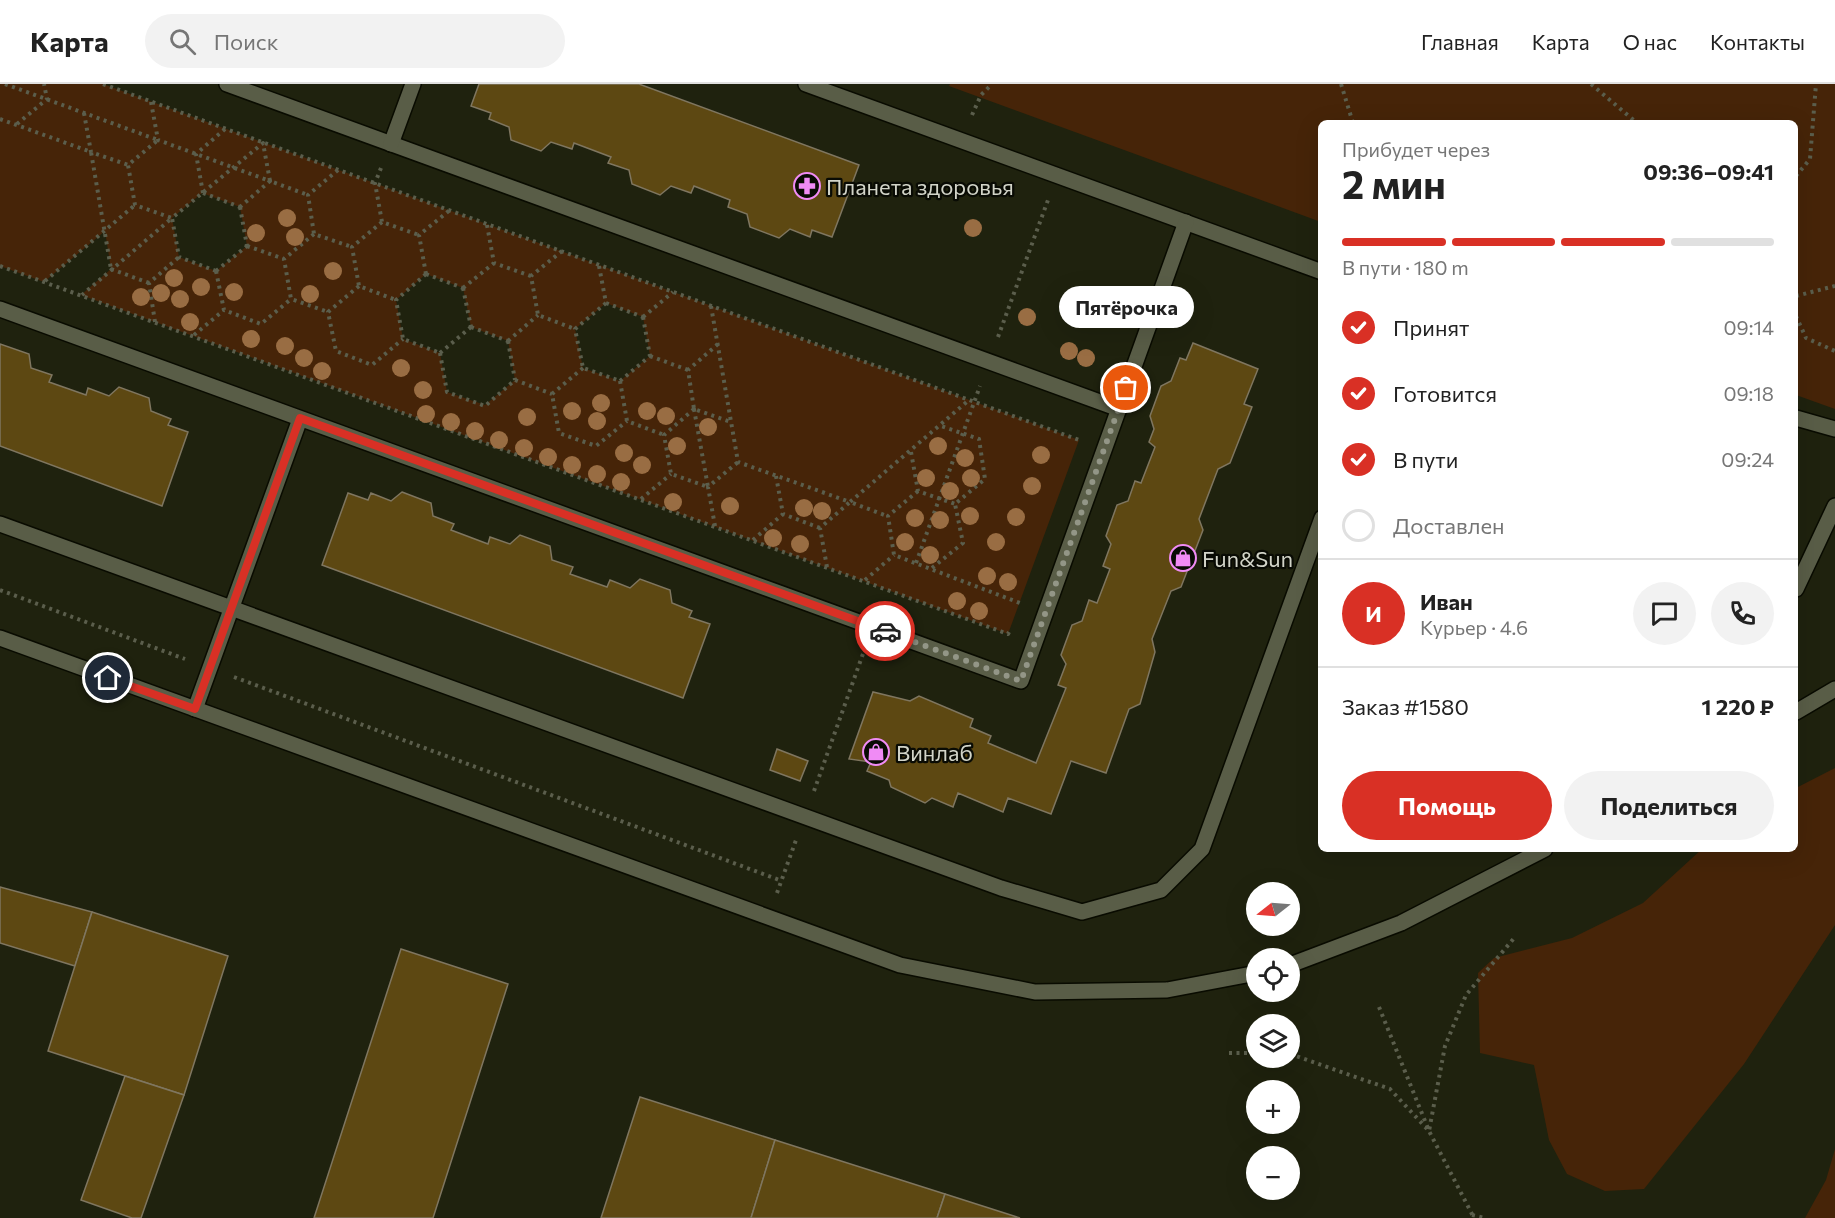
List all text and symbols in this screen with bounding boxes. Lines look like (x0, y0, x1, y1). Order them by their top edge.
search box (145, 14, 565, 68)
text: Карта (30, 24, 109, 58)
icon: search (166, 25, 199, 58)
text: Поиск (214, 28, 278, 55)
text: Главная (1421, 29, 1499, 54)
text: Карта (1532, 29, 1590, 54)
text: О нас (1623, 29, 1677, 54)
text: Контакты (1710, 29, 1805, 54)
text: Прибудет через (1342, 137, 1490, 161)
text: 09:36–09:41 (1643, 158, 1774, 185)
text: 2 мин (1342, 159, 1446, 207)
pharmacy icon: Планета здоровья (792, 171, 822, 201)
place label: Планета здоровья (826, 173, 1014, 200)
text: В пути · 180 m (1342, 255, 1469, 279)
callout: Пятёрочка (1058, 286, 1194, 328)
text: Пятёрочка (1075, 295, 1178, 319)
icon: check (1342, 311, 1375, 344)
text: Принят (1393, 314, 1469, 341)
text: 09:14 (1724, 315, 1774, 339)
pin (1100, 362, 1151, 413)
icon: bag (1109, 371, 1142, 404)
icon: check (1342, 377, 1375, 410)
text: Готовится (1393, 380, 1497, 407)
text: 09:18 (1723, 381, 1774, 405)
icon: check (1342, 443, 1375, 476)
text: В пути (1393, 446, 1458, 473)
text: 09:24 (1721, 447, 1774, 471)
text: Доставлен (1393, 512, 1505, 539)
shop icon: Fun&Sun (1168, 543, 1198, 573)
place label: Fun&Sun (1202, 545, 1293, 572)
button: chat (1633, 582, 1696, 645)
button: phone (1711, 582, 1774, 645)
text: Иван (1420, 588, 1473, 615)
text: И (1365, 600, 1382, 627)
courier (855, 601, 915, 661)
icon: car (869, 615, 902, 648)
text: Курьер · 4.6 (1420, 615, 1528, 639)
pin (82, 652, 133, 703)
icon: home (91, 661, 124, 694)
text: Заказ #1580 (1342, 693, 1469, 720)
text: 1 220 ₽ (1702, 693, 1774, 720)
shop icon: Винлаб (861, 737, 891, 767)
place label: Винлаб (896, 739, 973, 766)
button: Помощь (1342, 771, 1552, 840)
button: Поделиться (1564, 771, 1774, 840)
north arrow (1246, 882, 1300, 936)
map controls (1246, 882, 1300, 1200)
button: locate (1246, 948, 1300, 1002)
button: layers (1246, 1014, 1300, 1068)
button: + (1246, 1080, 1300, 1134)
button: − (1246, 1146, 1300, 1200)

